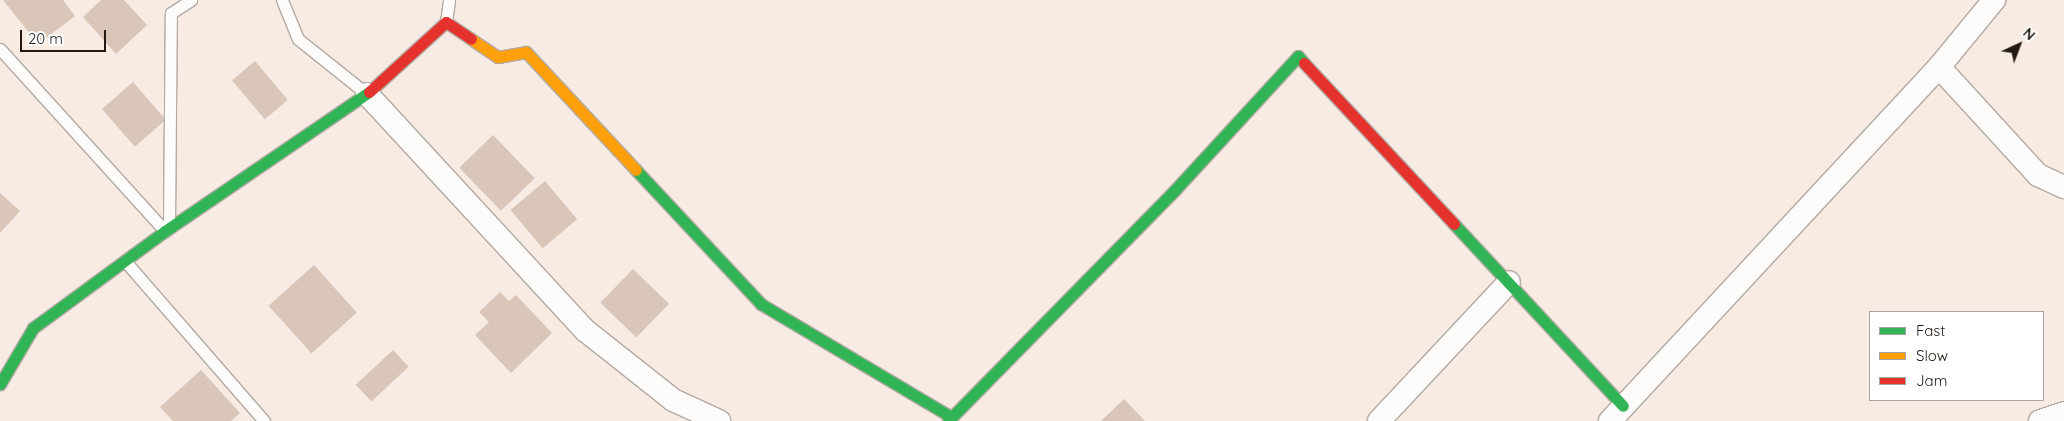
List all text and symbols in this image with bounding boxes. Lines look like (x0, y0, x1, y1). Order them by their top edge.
scale bar (22, 20, 109, 52)
north arrow (1994, 20, 2044, 70)
text: N (2019, 24, 2039, 44)
text: 20 m (28, 29, 63, 48)
legend (1869, 311, 2044, 401)
text: Fast (1916, 321, 1945, 340)
text: Slow (1916, 346, 1948, 365)
text: Jam (1916, 371, 1947, 390)

